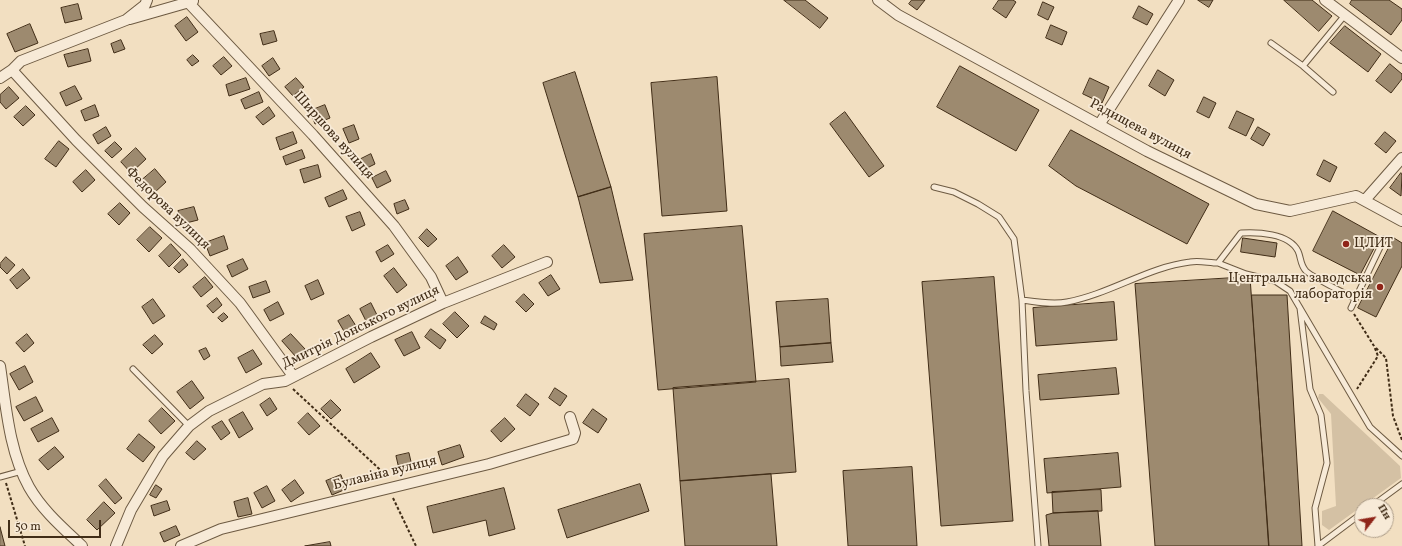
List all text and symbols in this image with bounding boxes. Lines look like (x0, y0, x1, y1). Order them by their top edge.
street label: Ширшова вулиця (289, 89, 377, 183)
street label: Радищева вулиця (1086, 96, 1194, 164)
street label: Федорова вулиця (121, 164, 213, 254)
place label: ЦЛИТ (1354, 236, 1393, 252)
marker: ЦЛИТ (1341, 239, 1351, 249)
place label: Центральна заводська лабораторія (1228, 271, 1372, 304)
street label: Дмитрія Донського вулиця (279, 282, 443, 374)
marker: Центральна заводська лабораторія (1375, 282, 1385, 292)
street label: Булавіна вулиця (332, 453, 438, 495)
north arrow (1354, 498, 1394, 538)
text: Пн (1373, 502, 1394, 523)
scale bar (10, 512, 103, 538)
text: 50 m (15, 519, 41, 535)

